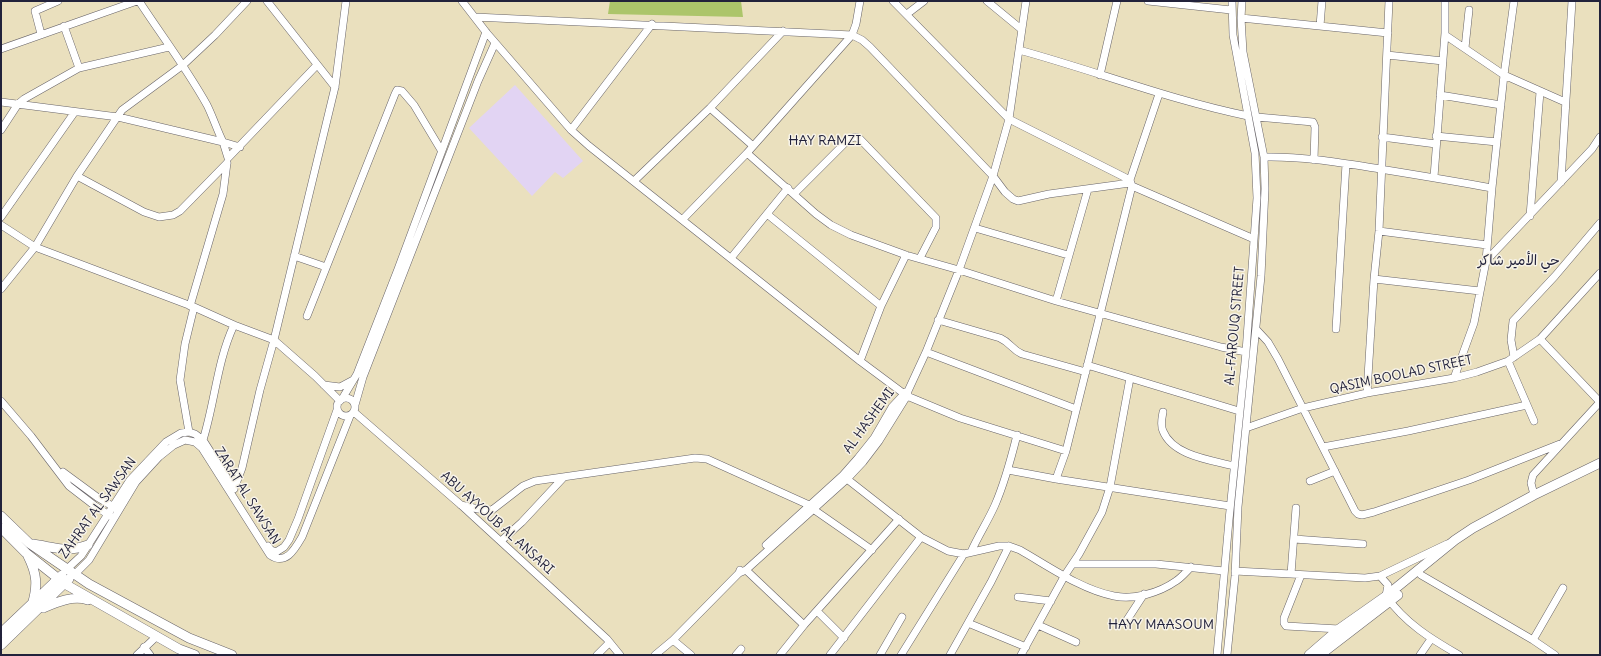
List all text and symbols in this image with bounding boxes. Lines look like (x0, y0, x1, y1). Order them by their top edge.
district label: HAY RAMZI (784, 133, 866, 149)
district label: حي الأمير شاكر (1478, 253, 1560, 269)
street label: AL-FAROUQ STREET (1222, 266, 1248, 386)
street label: QASIM BOOLAD STREET (1328, 352, 1474, 398)
street label: AL HASHEMI (840, 385, 898, 457)
street label: ZARAT AL SAWSAN (211, 444, 283, 548)
street label: ZAHRAT AL SAWSAN (56, 454, 140, 562)
street label: ABU AYYOUB AL ANSARI (437, 468, 557, 578)
district label: HAYY MAASOUM (1102, 617, 1220, 633)

